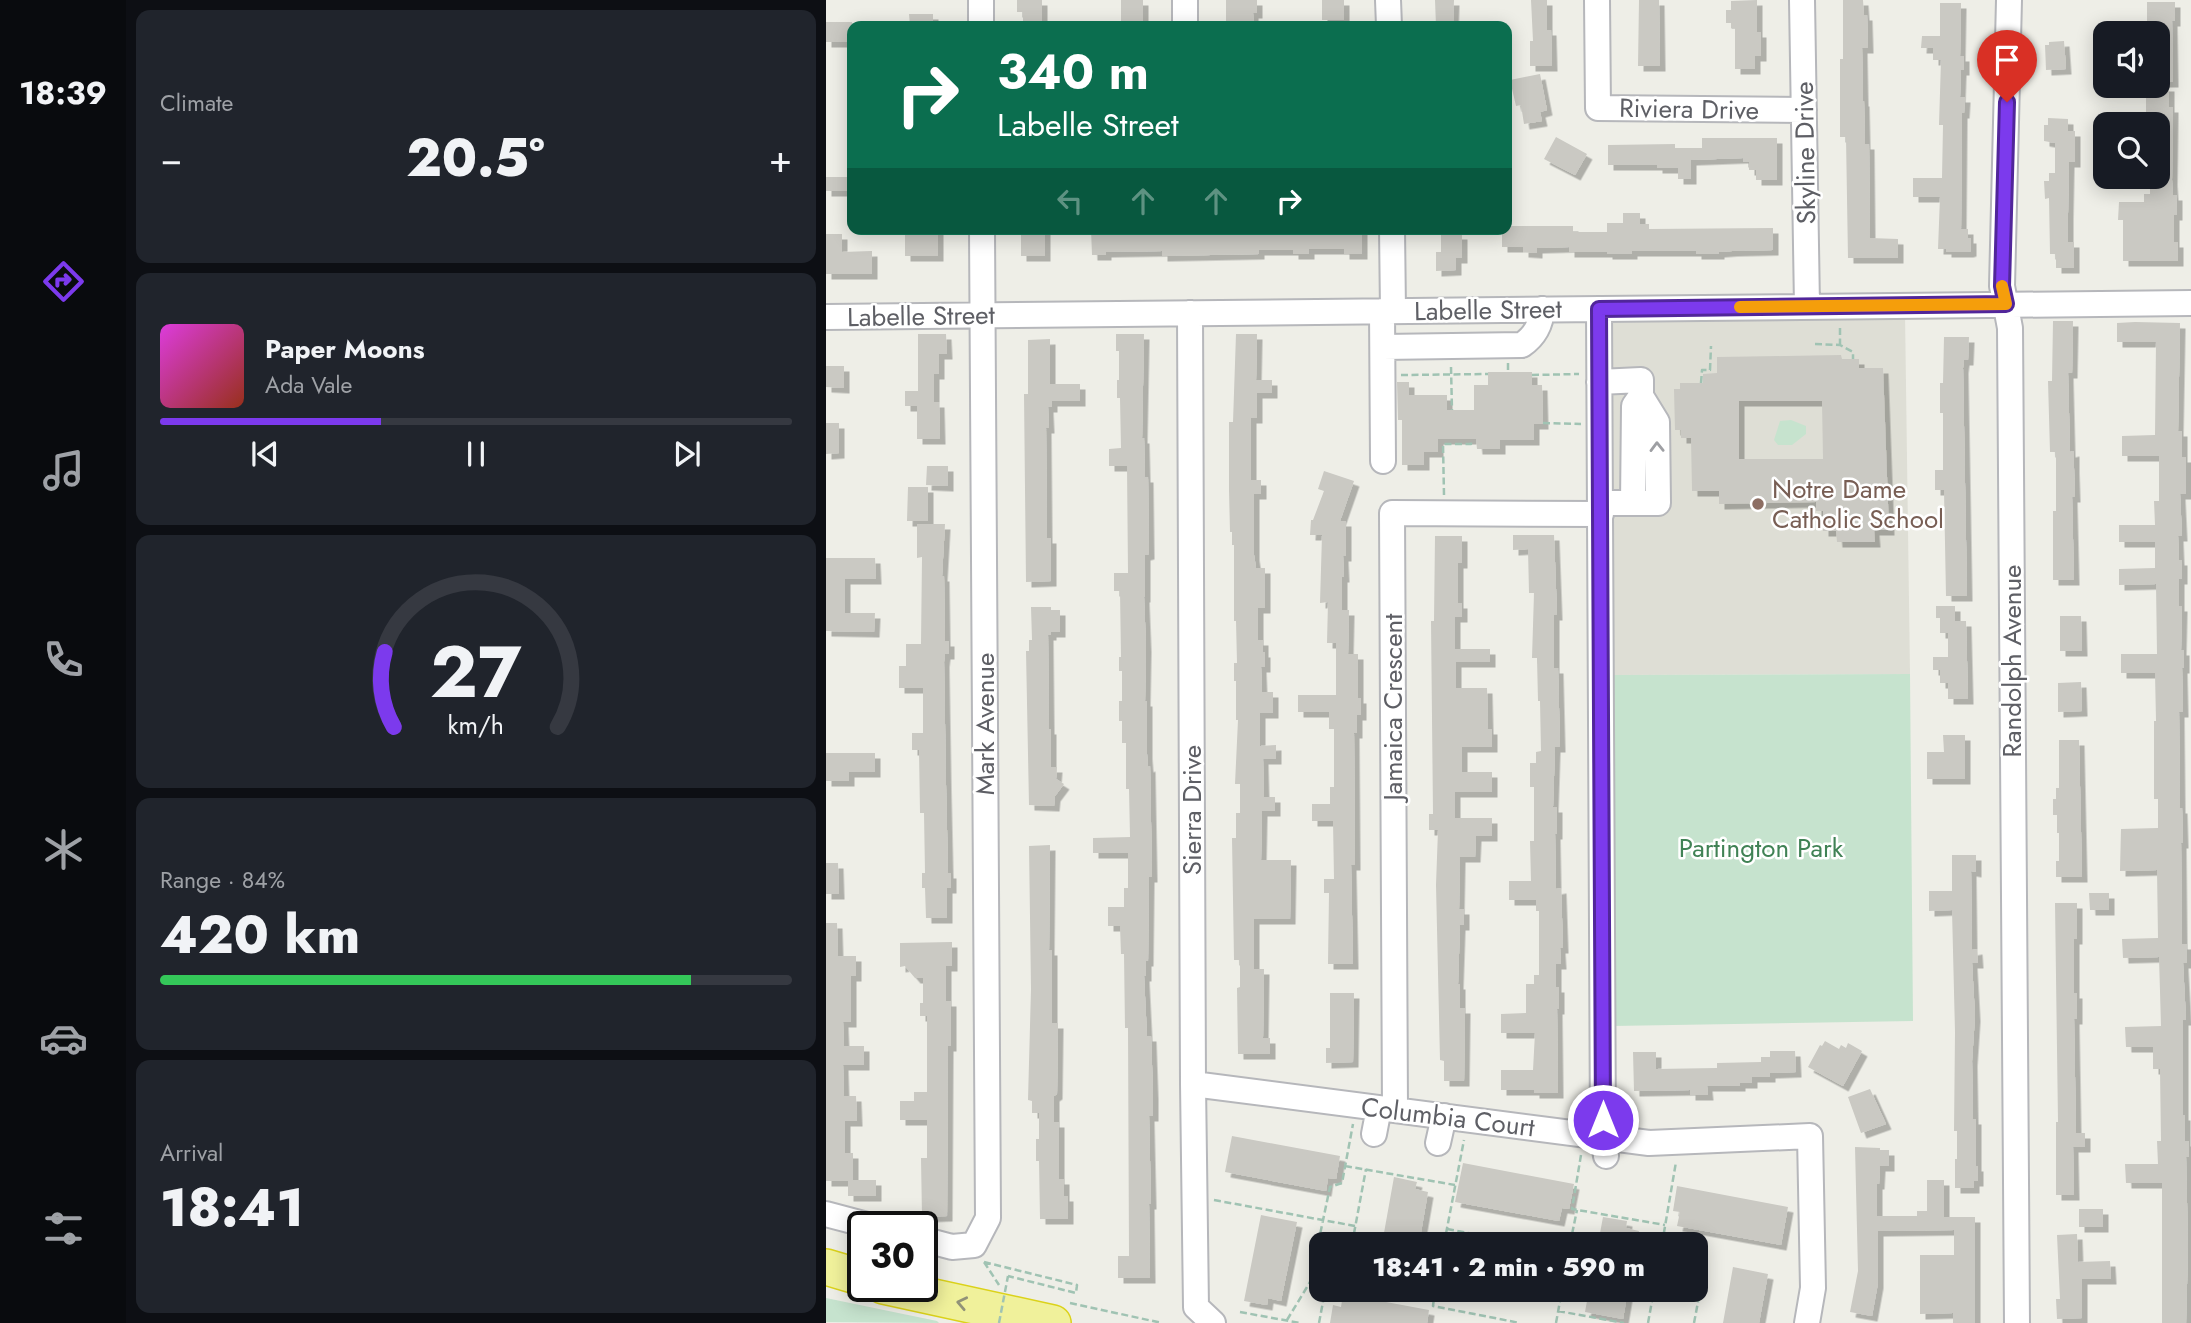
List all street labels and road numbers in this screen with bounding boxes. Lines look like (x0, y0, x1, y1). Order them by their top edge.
street label: Skyline Drive (1785, 81, 1825, 225)
street label: Riviera Drive (1619, 89, 1759, 129)
street label: Labelle Street (1414, 290, 1563, 330)
street label: Labelle Street (847, 296, 996, 336)
street label: Randolph Avenue (1993, 565, 2031, 757)
street label: Jamaica Crescent (1374, 613, 1412, 803)
street label: Mark Avenue (966, 653, 1004, 795)
street label: Sierra Drive (1173, 745, 1211, 875)
street label: Columbia Court (1359, 1088, 1538, 1147)

